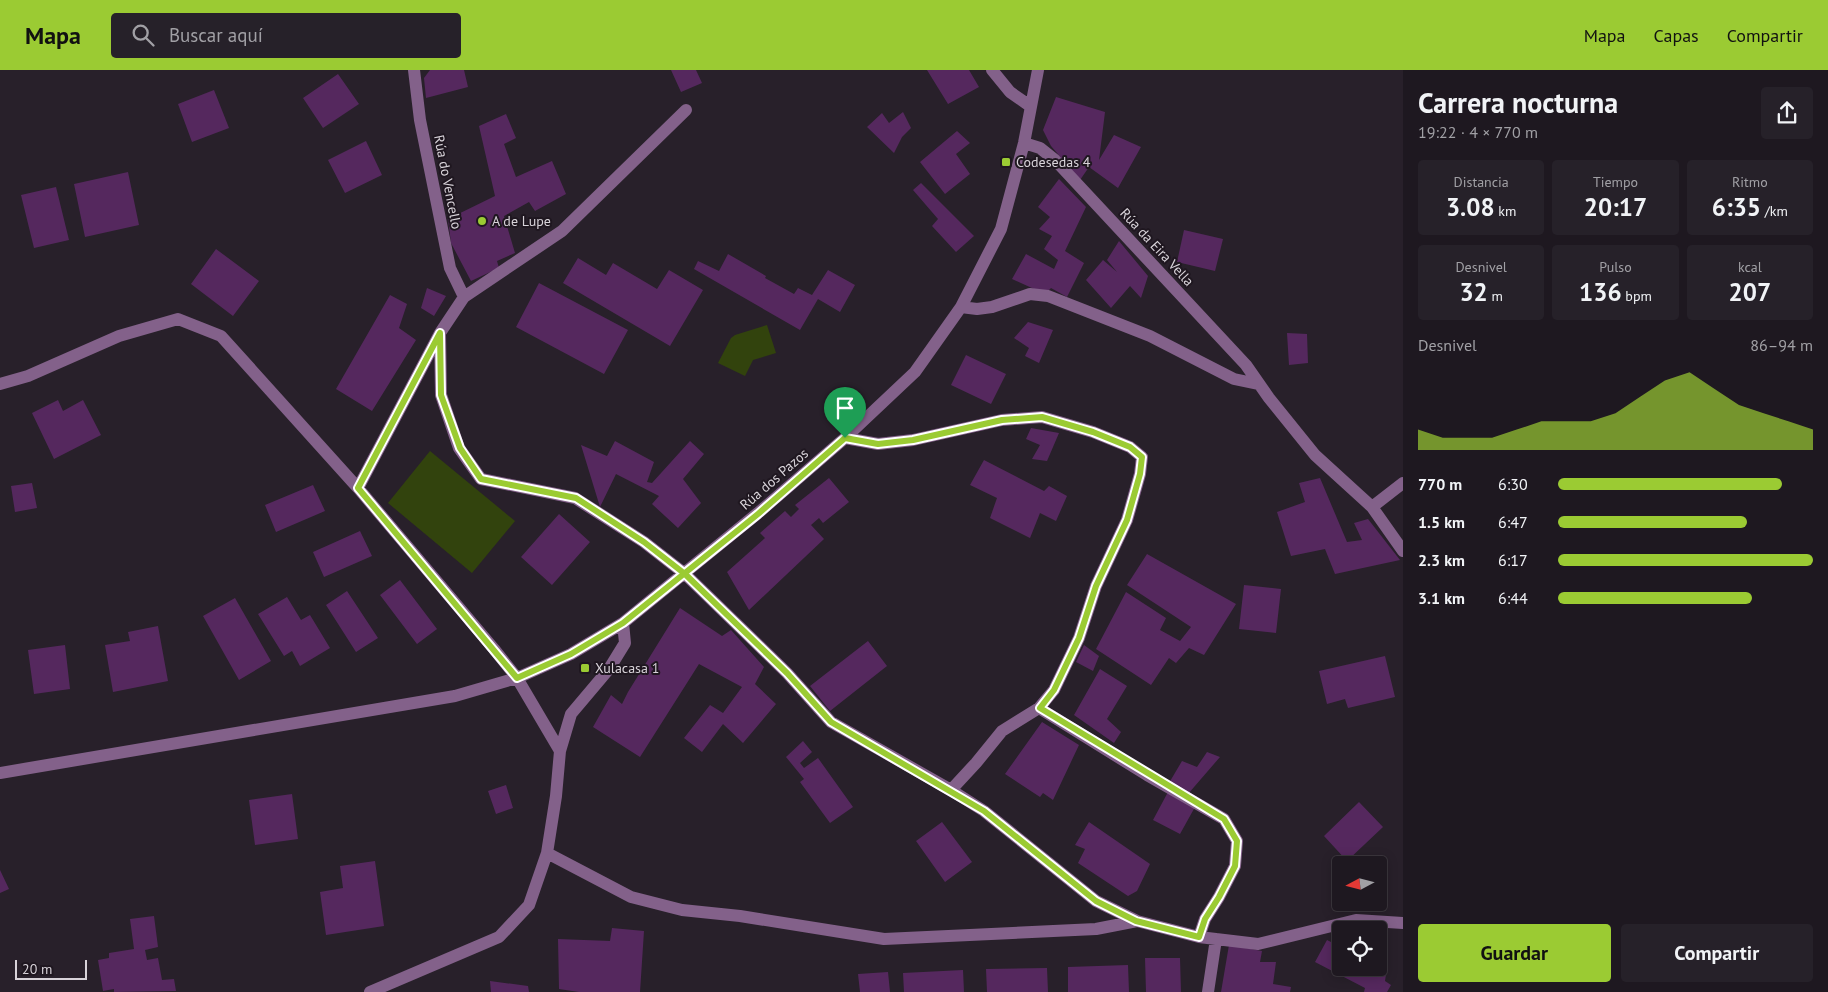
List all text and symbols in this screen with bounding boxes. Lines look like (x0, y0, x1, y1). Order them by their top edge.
search box (111, 13, 461, 58)
text: Mapa (25, 20, 81, 51)
icon: search (129, 21, 157, 49)
text: Buscar aquí (169, 23, 263, 47)
text: Mapa (1584, 24, 1626, 47)
text: Capas (1654, 24, 1699, 47)
text: Compartir (1727, 24, 1803, 47)
text: Carrera nocturna (1418, 84, 1618, 121)
button: share (1761, 87, 1813, 139)
text: 19:22 · 4 × 770 m (1418, 122, 1538, 142)
street label: Rúa do Vencello (430, 133, 466, 231)
place label: Codesedas 4 (1016, 153, 1091, 171)
marker: Codesedas 4 (1000, 156, 1012, 168)
text: Distancia (1454, 173, 1509, 191)
text: Tiempo (1593, 173, 1638, 191)
text: Ritmo (1732, 173, 1768, 191)
text: 3.08 (1446, 191, 1495, 223)
text: 20:17 (1584, 191, 1647, 223)
text: 6:35 (1712, 191, 1761, 223)
text: km (1495, 202, 1516, 220)
text: /km (1761, 202, 1788, 220)
street label: Rúa da Eira Vella (1116, 204, 1198, 290)
place label: A de Lupe (492, 212, 551, 230)
marker: A de Lupe (476, 215, 488, 227)
text: Desnivel (1455, 258, 1507, 276)
text: Pulso (1599, 258, 1632, 276)
text: kcal (1738, 258, 1762, 276)
text: 32 (1459, 276, 1488, 308)
text: 136 (1579, 276, 1622, 308)
text: 207 (1729, 276, 1771, 308)
text: m (1488, 287, 1503, 305)
text: bpm (1622, 287, 1652, 305)
text: Desnivel (1418, 335, 1477, 355)
text: 86–94 m (1750, 335, 1813, 355)
pin (824, 387, 866, 438)
icon: arrive (831, 394, 859, 422)
street label: Rúa dos Pazos (736, 444, 812, 514)
text: 770 m (1418, 474, 1462, 494)
text: 6:30 (1498, 474, 1528, 494)
text: 1.5 km (1418, 512, 1465, 532)
text: 6:47 (1498, 512, 1528, 532)
text: 2.3 km (1418, 550, 1465, 570)
text: 6:17 (1498, 550, 1528, 570)
text: 3.1 km (1418, 588, 1465, 608)
text: 6:44 (1498, 588, 1528, 608)
place label: Xulacasa 1 (595, 659, 659, 677)
marker: Xulacasa 1 (579, 662, 591, 674)
north arrow (1332, 856, 1388, 911)
map controls (1332, 856, 1387, 976)
button: locate (1332, 921, 1387, 976)
button: Guardar (1418, 924, 1611, 982)
button: Compartir (1621, 924, 1813, 982)
scale bar (15, 957, 88, 980)
text: 20 m (22, 960, 52, 978)

